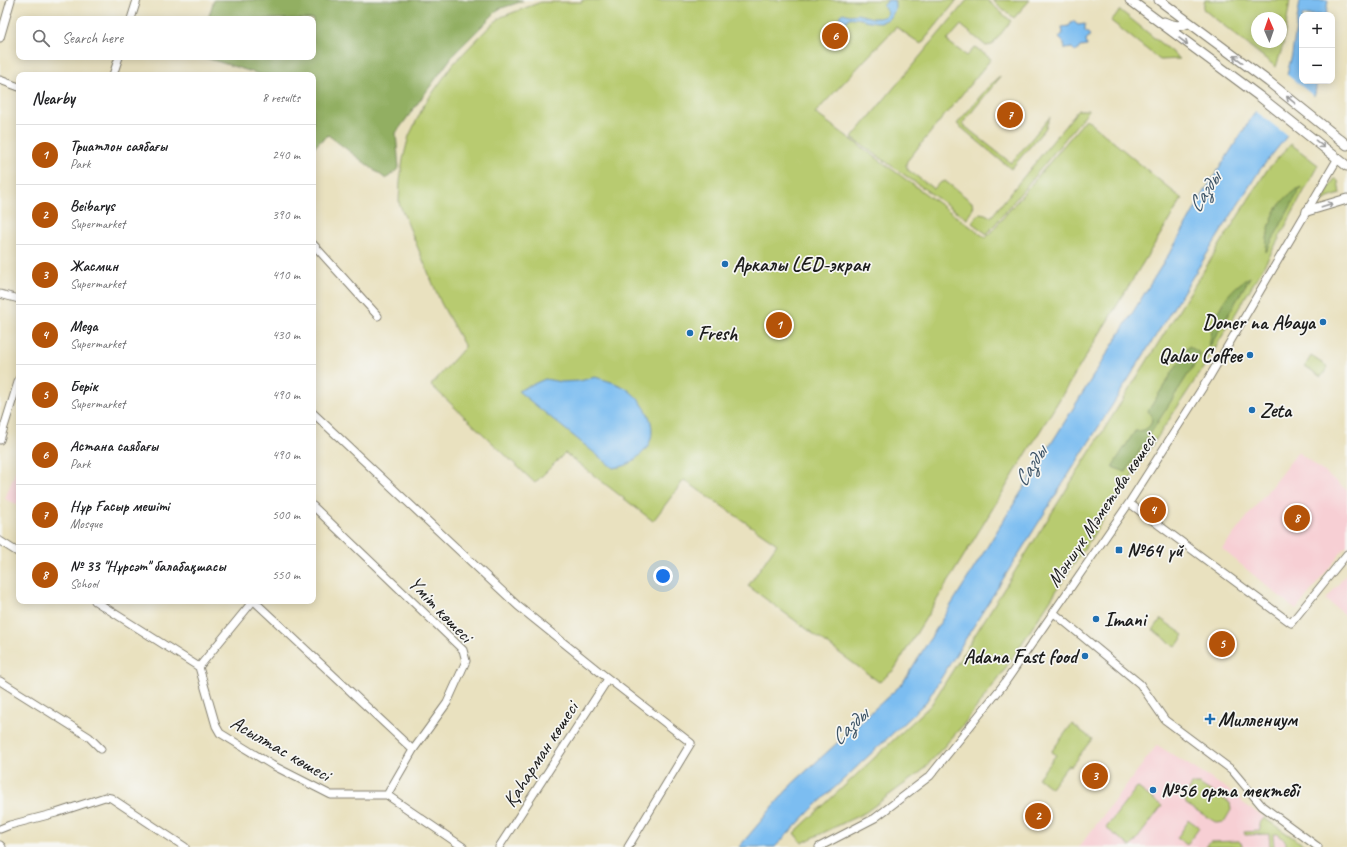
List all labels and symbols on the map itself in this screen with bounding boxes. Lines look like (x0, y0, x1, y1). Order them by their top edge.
north arrow (1251, 12, 1287, 48)
pin: 6 (822, 21, 848, 51)
one-way arrow (1178, 36, 1189, 45)
one-way arrow (1232, 55, 1243, 63)
one-way arrow (1285, 95, 1296, 104)
pin: 7 (997, 100, 1023, 130)
one-way arrow (1315, 140, 1326, 148)
water label: Сазды (1181, 164, 1230, 218)
one-way arrow (1320, 200, 1332, 208)
place label: Аркалы LED-экран (733, 252, 872, 277)
marker: Аркалы LED-экран (720, 259, 730, 269)
pin: 1 (766, 310, 792, 340)
place label: Doner na Abaya (1203, 310, 1317, 336)
marker: Doner na Abaya (1318, 317, 1328, 327)
place label: Fresh (698, 321, 738, 346)
marker: Fresh (685, 328, 695, 338)
place label: Qalau Coffee (1159, 343, 1243, 368)
marker: Qalau Coffee (1245, 350, 1255, 360)
place label: Zeta (1260, 398, 1293, 423)
marker: Zeta (1247, 405, 1257, 415)
street label: Мәншүк Мәметова көшесі (1041, 427, 1163, 592)
water label: Сазды (1008, 438, 1055, 492)
pin: 4 (1140, 495, 1166, 525)
pin: 8 (1284, 503, 1310, 533)
place label: №64 үй (1127, 538, 1184, 563)
marker: №64 үй (1114, 545, 1124, 555)
your location (653, 566, 673, 586)
street label: Үміт көшесі (403, 571, 480, 649)
place label: Imani (1104, 607, 1149, 632)
marker: Imani (1091, 614, 1101, 624)
pin: 5 (1209, 629, 1235, 659)
place label: Adana Fast food (964, 644, 1081, 669)
marker: Adana Fast food (1080, 651, 1090, 661)
street label: Қаһарман көшесі (497, 695, 585, 812)
water label: Сазды (825, 699, 877, 751)
place label: Миллениум (1218, 707, 1298, 732)
street label: Асылтас көшесі (226, 710, 337, 788)
marker: Миллениум (1205, 714, 1215, 724)
pin: 3 (1082, 761, 1108, 791)
place label: №56 орта мектебі (1161, 778, 1302, 803)
marker: №56 орта мектебі (1148, 785, 1158, 795)
pin: 2 (1025, 801, 1051, 831)

